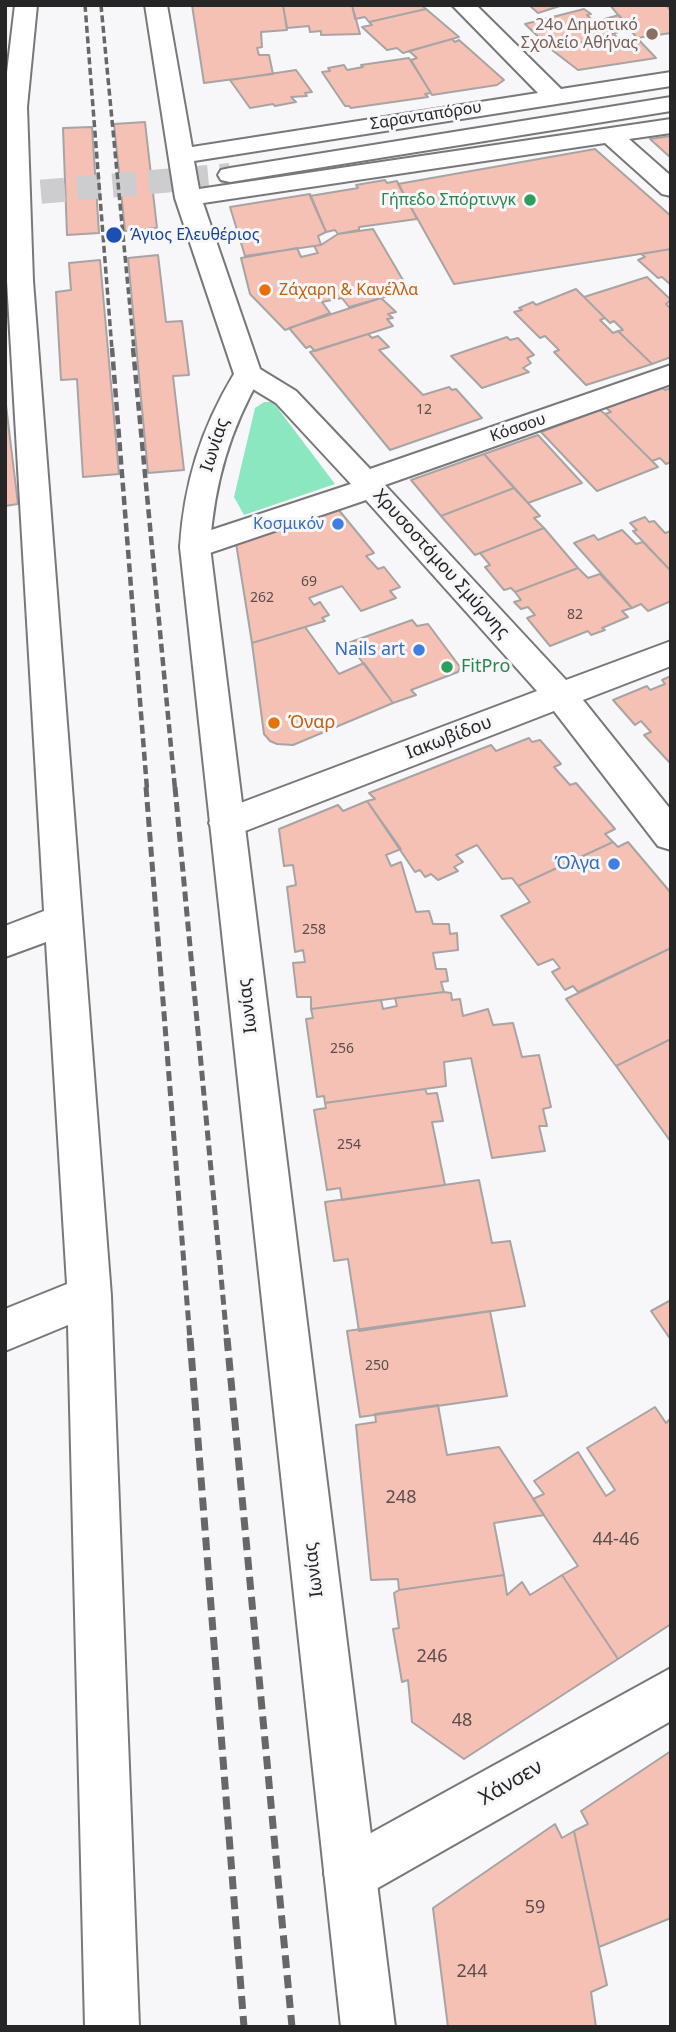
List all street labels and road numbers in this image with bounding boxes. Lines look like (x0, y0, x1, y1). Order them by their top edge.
street label: Σαρανταπόρου (369, 98, 483, 134)
street label: Κόσσου (488, 410, 548, 446)
street label: Ιωνίας (196, 416, 234, 474)
street label: Χρυσοστόμου Σμύρνης (368, 485, 514, 643)
street label: Ιακωβίδου (403, 712, 495, 764)
street label: Ιωνίας (234, 977, 262, 1035)
street label: Ιωνίας (300, 1541, 328, 1599)
street label: Χάνσεν (475, 1755, 547, 1811)

